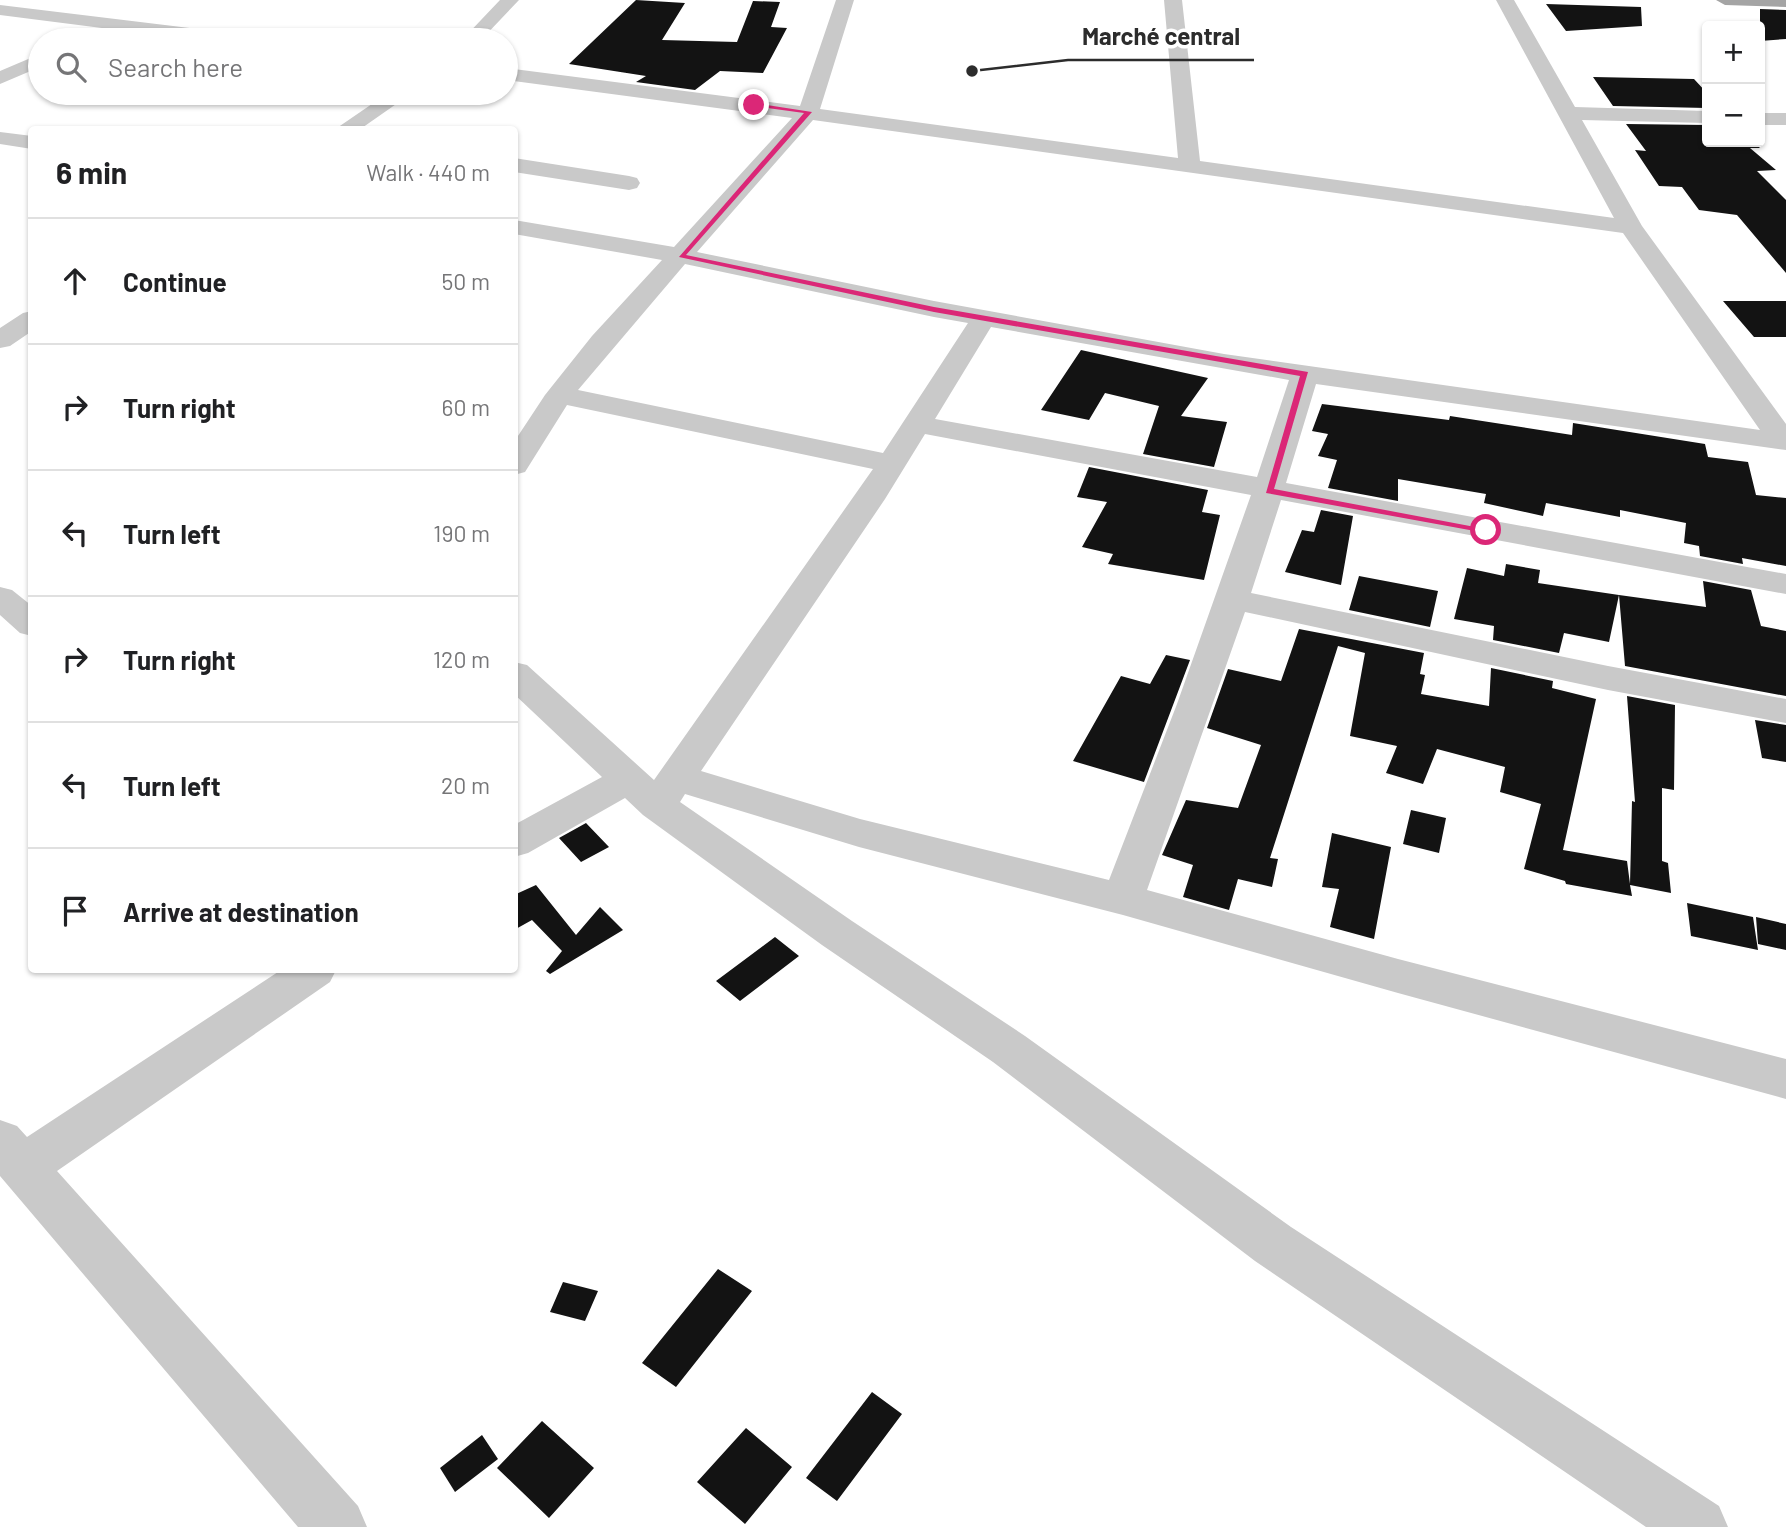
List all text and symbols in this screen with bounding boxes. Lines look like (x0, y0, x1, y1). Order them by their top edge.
callout: Marché central (1068, 15, 1254, 60)
text: Marché central (1082, 21, 1240, 50)
map controls (1702, 21, 1765, 147)
button: + (1702, 21, 1765, 84)
search box (28, 28, 518, 105)
icon: search (52, 48, 90, 86)
text: Search here (108, 51, 243, 82)
button: − (1702, 84, 1765, 147)
route end (738, 89, 769, 120)
text: 6 min (56, 154, 127, 190)
text: Walk · 440 m (366, 158, 490, 186)
icon: ahead (56, 262, 94, 300)
text: Continue (123, 266, 227, 297)
text: 50 m (442, 267, 490, 295)
icon: right (56, 388, 94, 426)
text: Turn right (123, 392, 236, 423)
text: 60 m (442, 393, 490, 421)
icon: left (56, 514, 94, 552)
route start (1470, 514, 1501, 545)
text: Turn left (123, 518, 221, 549)
text: 190 m (433, 519, 490, 547)
icon: right (56, 640, 94, 678)
text: Turn right (123, 644, 236, 675)
text: 120 m (433, 645, 490, 673)
icon: left (56, 766, 94, 804)
text: Turn left (123, 770, 221, 801)
text: 20 m (441, 771, 490, 799)
icon: arrive (56, 892, 94, 930)
text: Arrive at destination (123, 896, 359, 927)

